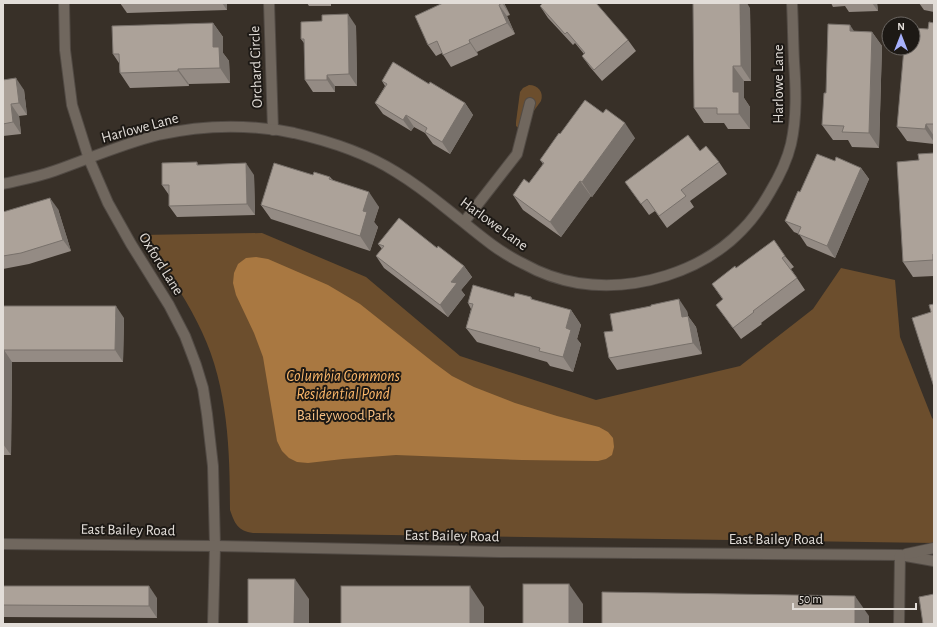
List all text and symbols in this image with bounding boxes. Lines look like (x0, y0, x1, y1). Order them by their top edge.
north arrow (881, 16, 921, 56)
text: N (897, 21, 905, 32)
street label: Orchard Circle (247, 25, 265, 108)
street label: Harlowe Lane (771, 44, 786, 124)
street label: Harlowe Lane (100, 110, 180, 146)
street label: Harlowe Lane (457, 195, 531, 253)
street label: Oxford Lane (136, 230, 186, 298)
water label: Columbia Commons Residential Pond (286, 368, 400, 402)
park label: Baileywood Park (297, 408, 393, 423)
street label: East Bailey Road (81, 522, 176, 538)
street label: East Bailey Road (405, 528, 500, 544)
street label: East Bailey Road (729, 532, 824, 547)
scale bar (793, 585, 916, 611)
text: 50 m (799, 593, 822, 605)

